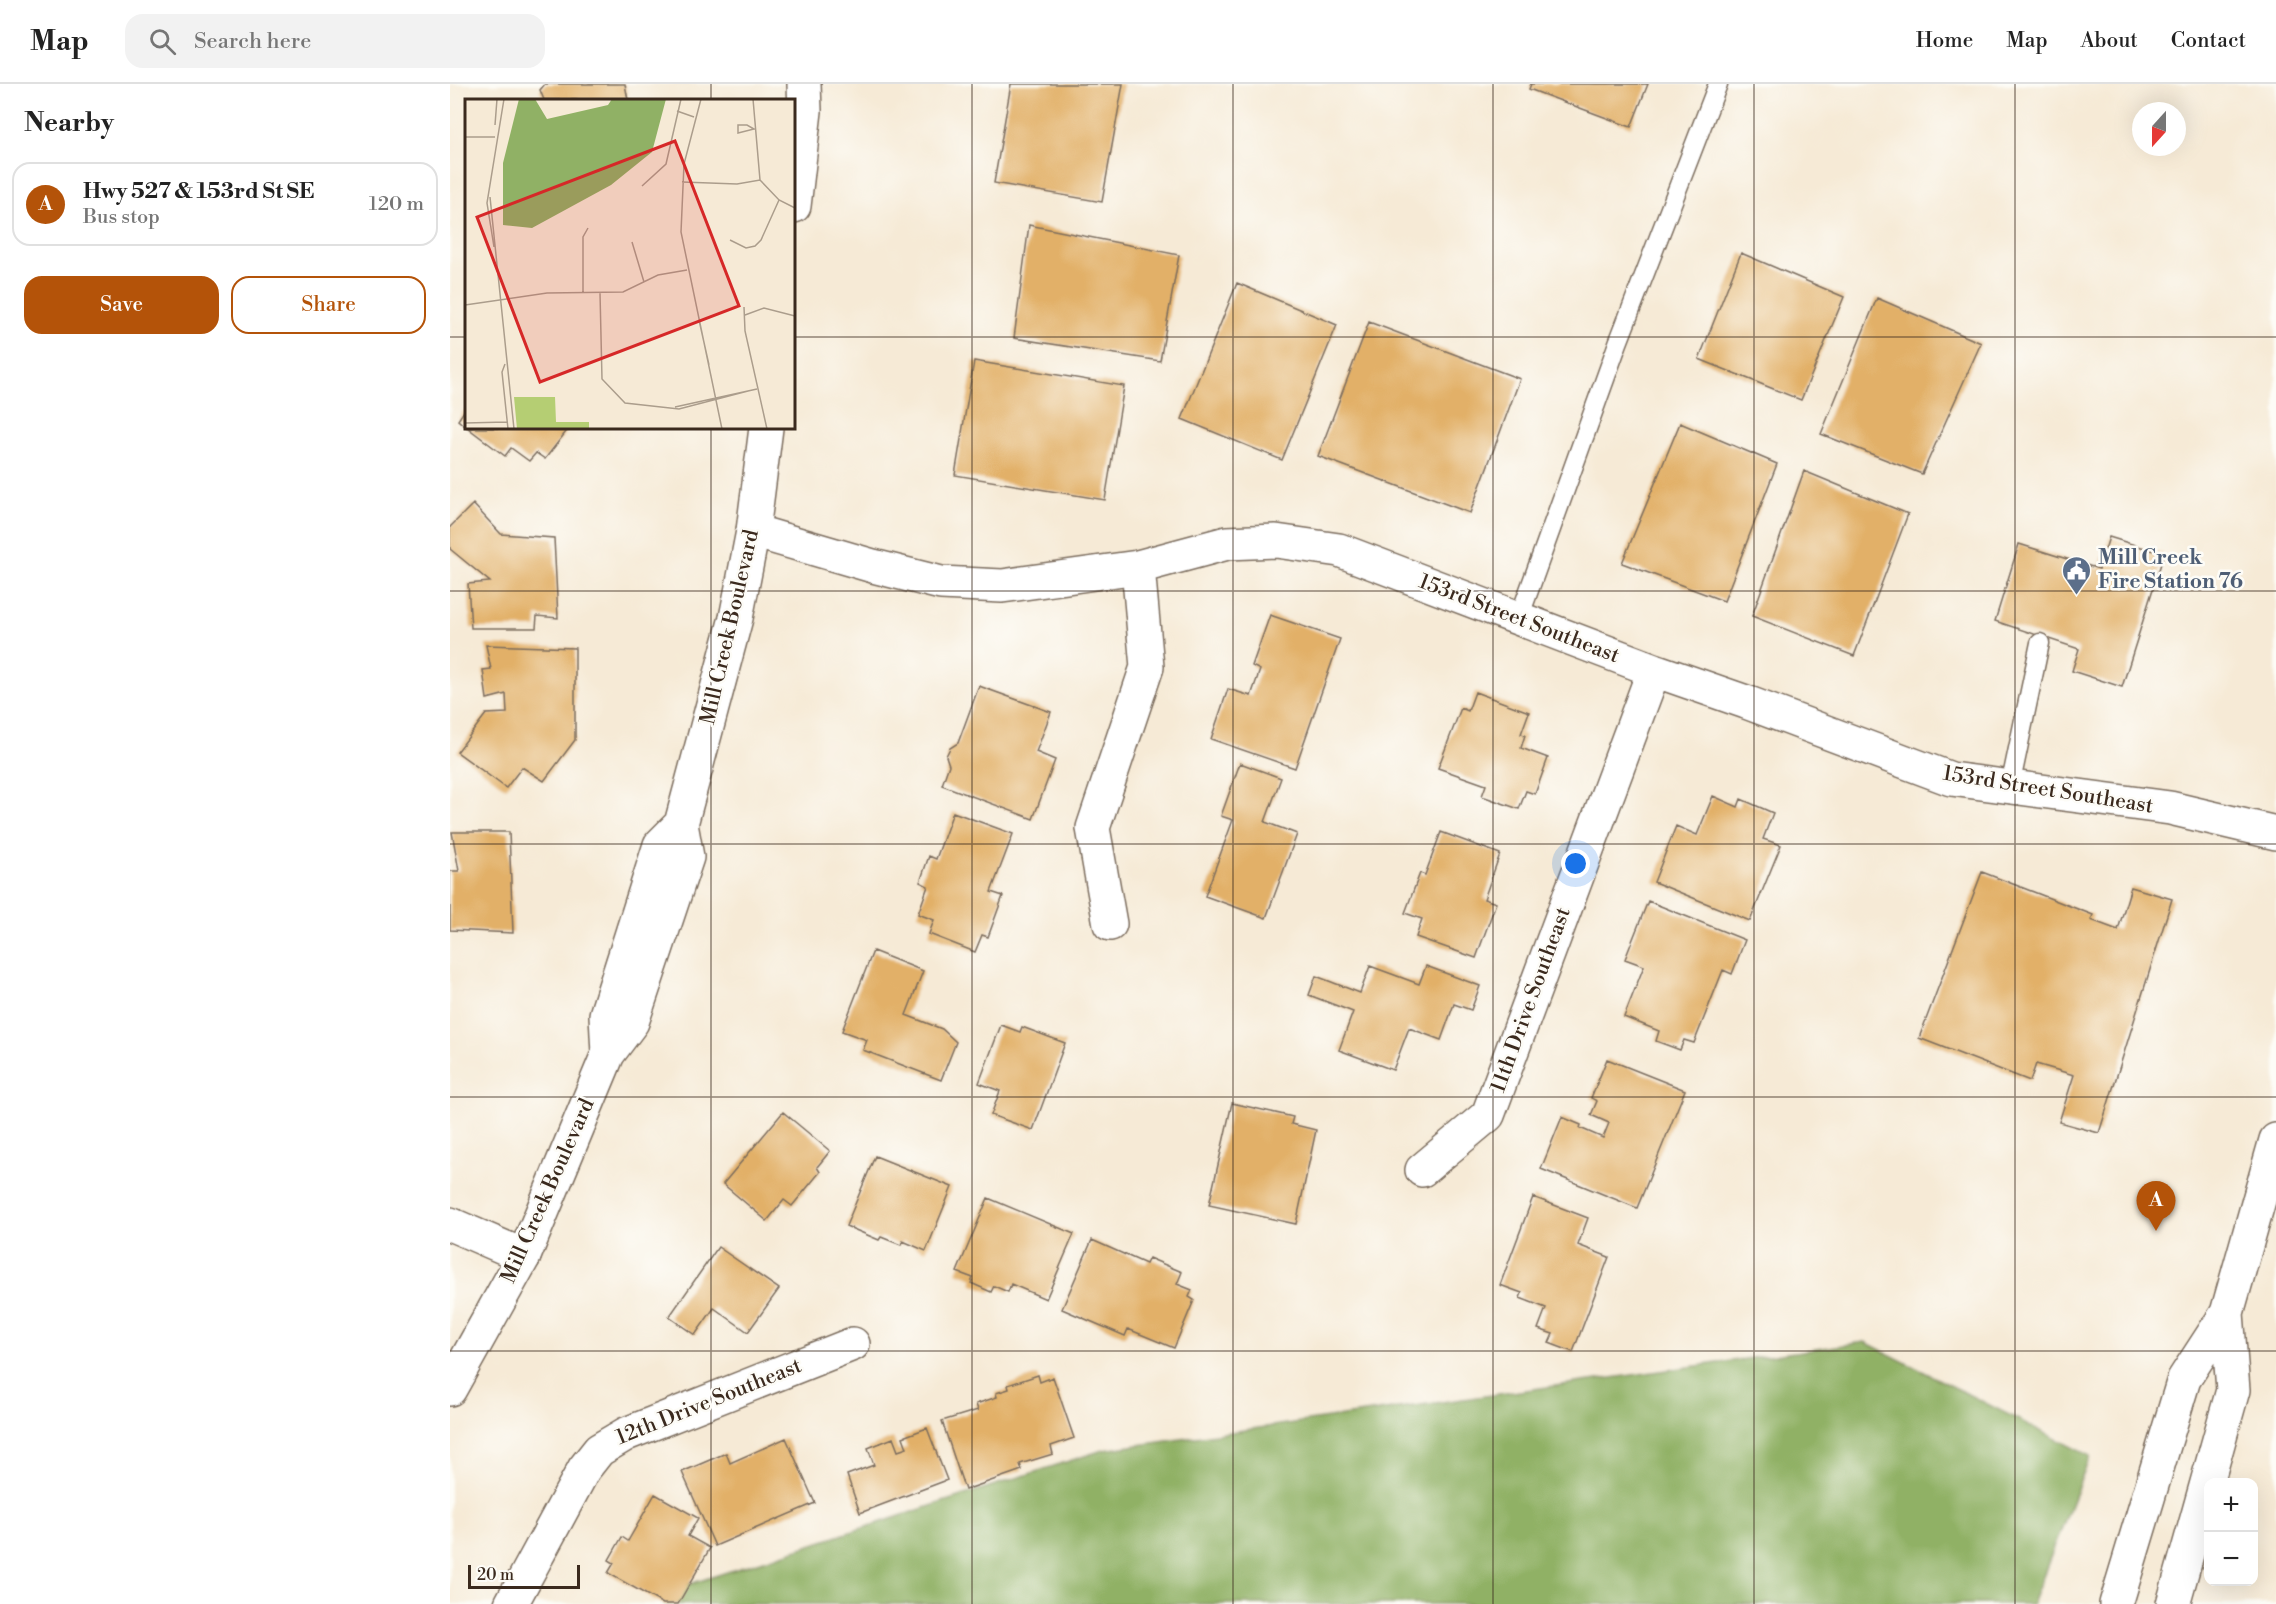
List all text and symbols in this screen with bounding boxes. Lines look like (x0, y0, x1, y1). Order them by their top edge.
search box (125, 14, 545, 68)
text: Map (30, 24, 89, 59)
icon: search (146, 25, 179, 58)
text: Search here (194, 28, 311, 55)
text: Home (1916, 28, 1973, 54)
text: Map (2006, 28, 2048, 54)
text: About (2081, 28, 2138, 54)
text: Contact (2171, 28, 2246, 54)
inset map (465, 99, 795, 429)
north arrow (2132, 102, 2186, 156)
text: Nearby (24, 107, 114, 139)
text: Hwy 527 & 153rd St SE (83, 178, 314, 205)
text: A (38, 192, 53, 217)
text: 120 m (369, 192, 424, 217)
text: Bus stop (83, 205, 160, 230)
button: Save (24, 276, 219, 334)
button: Share (231, 276, 426, 334)
street label: Mill Creek Boulevard (695, 527, 765, 727)
place label: Mill Creek Fire Station 76 (2098, 545, 2243, 595)
public building icon: Mill Creek Fire Station 76 (2061, 554, 2093, 596)
street label: 153rd Street Southeast (1415, 569, 1624, 669)
street label: 153rd Street Southeast (1941, 761, 2156, 820)
your location (1561, 849, 1590, 878)
street label: 11th Drive Southeast (1485, 903, 1577, 1096)
street label: Mill Creek Boulevard (496, 1095, 600, 1287)
pin: A (2136, 1182, 2176, 1231)
street label: 12th Drive Southeast (612, 1353, 806, 1451)
map controls (2204, 1478, 2258, 1586)
button: + (2204, 1478, 2258, 1532)
button: − (2204, 1532, 2258, 1586)
scale bar (468, 1562, 580, 1590)
text: 20 m (477, 1565, 514, 1585)

